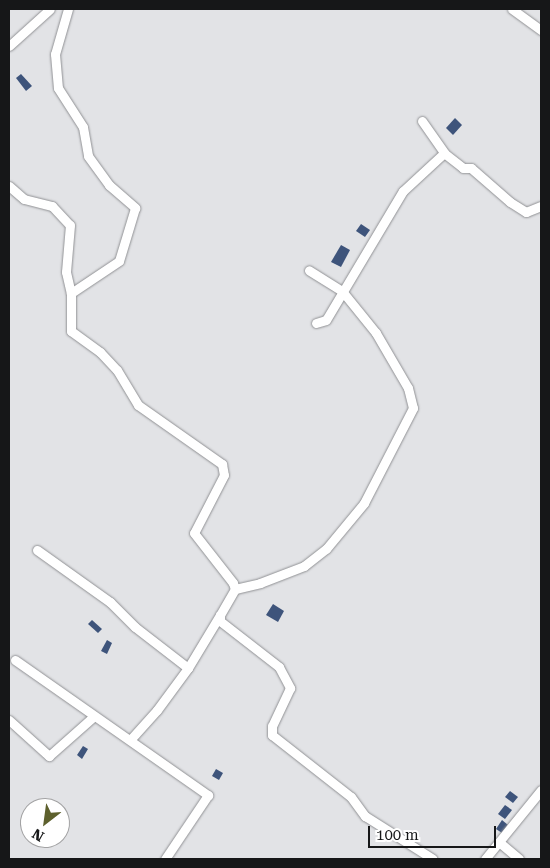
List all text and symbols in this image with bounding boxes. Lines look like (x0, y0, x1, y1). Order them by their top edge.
north arrow (20, 798, 70, 848)
scale bar (370, 816, 498, 848)
text: N (29, 826, 47, 845)
text: 100 m (376, 826, 419, 844)

